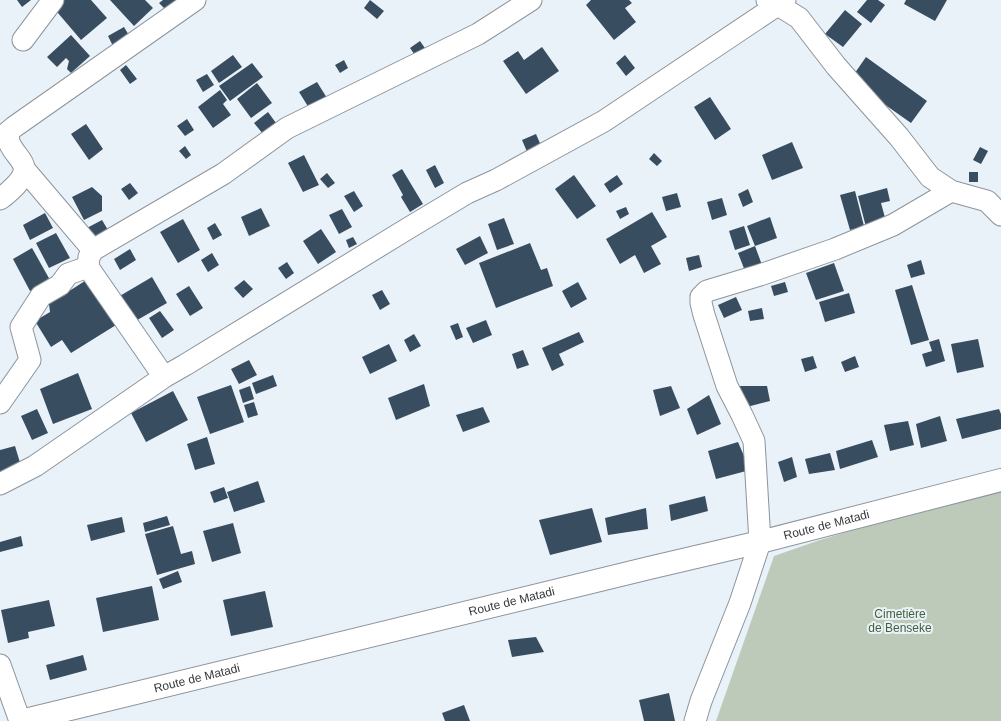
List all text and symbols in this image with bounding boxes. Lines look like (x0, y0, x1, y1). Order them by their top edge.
street label: Route de Matadi (782, 507, 871, 543)
street label: Route de Matadi (467, 584, 556, 619)
park label: Cimetière de Benseke (868, 607, 932, 635)
street label: Route de Matadi (152, 661, 241, 695)

